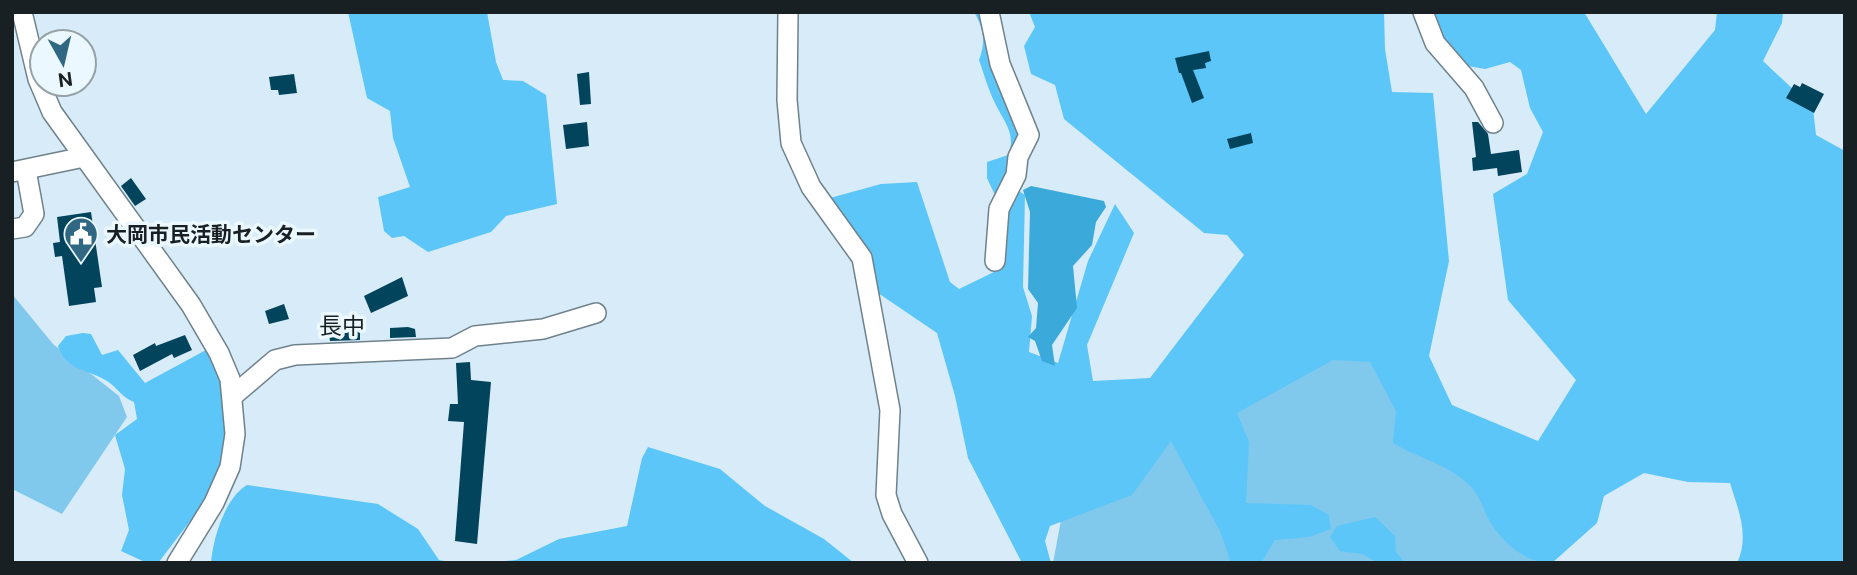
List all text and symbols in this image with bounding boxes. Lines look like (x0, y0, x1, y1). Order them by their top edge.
north arrow (28, 28, 98, 98)
text: N (56, 68, 74, 92)
public building icon: 大岡市民活動センター (62, 215, 100, 264)
place label: 大岡市民活動センター (106, 222, 316, 247)
district label: 長中 (319, 312, 365, 339)

